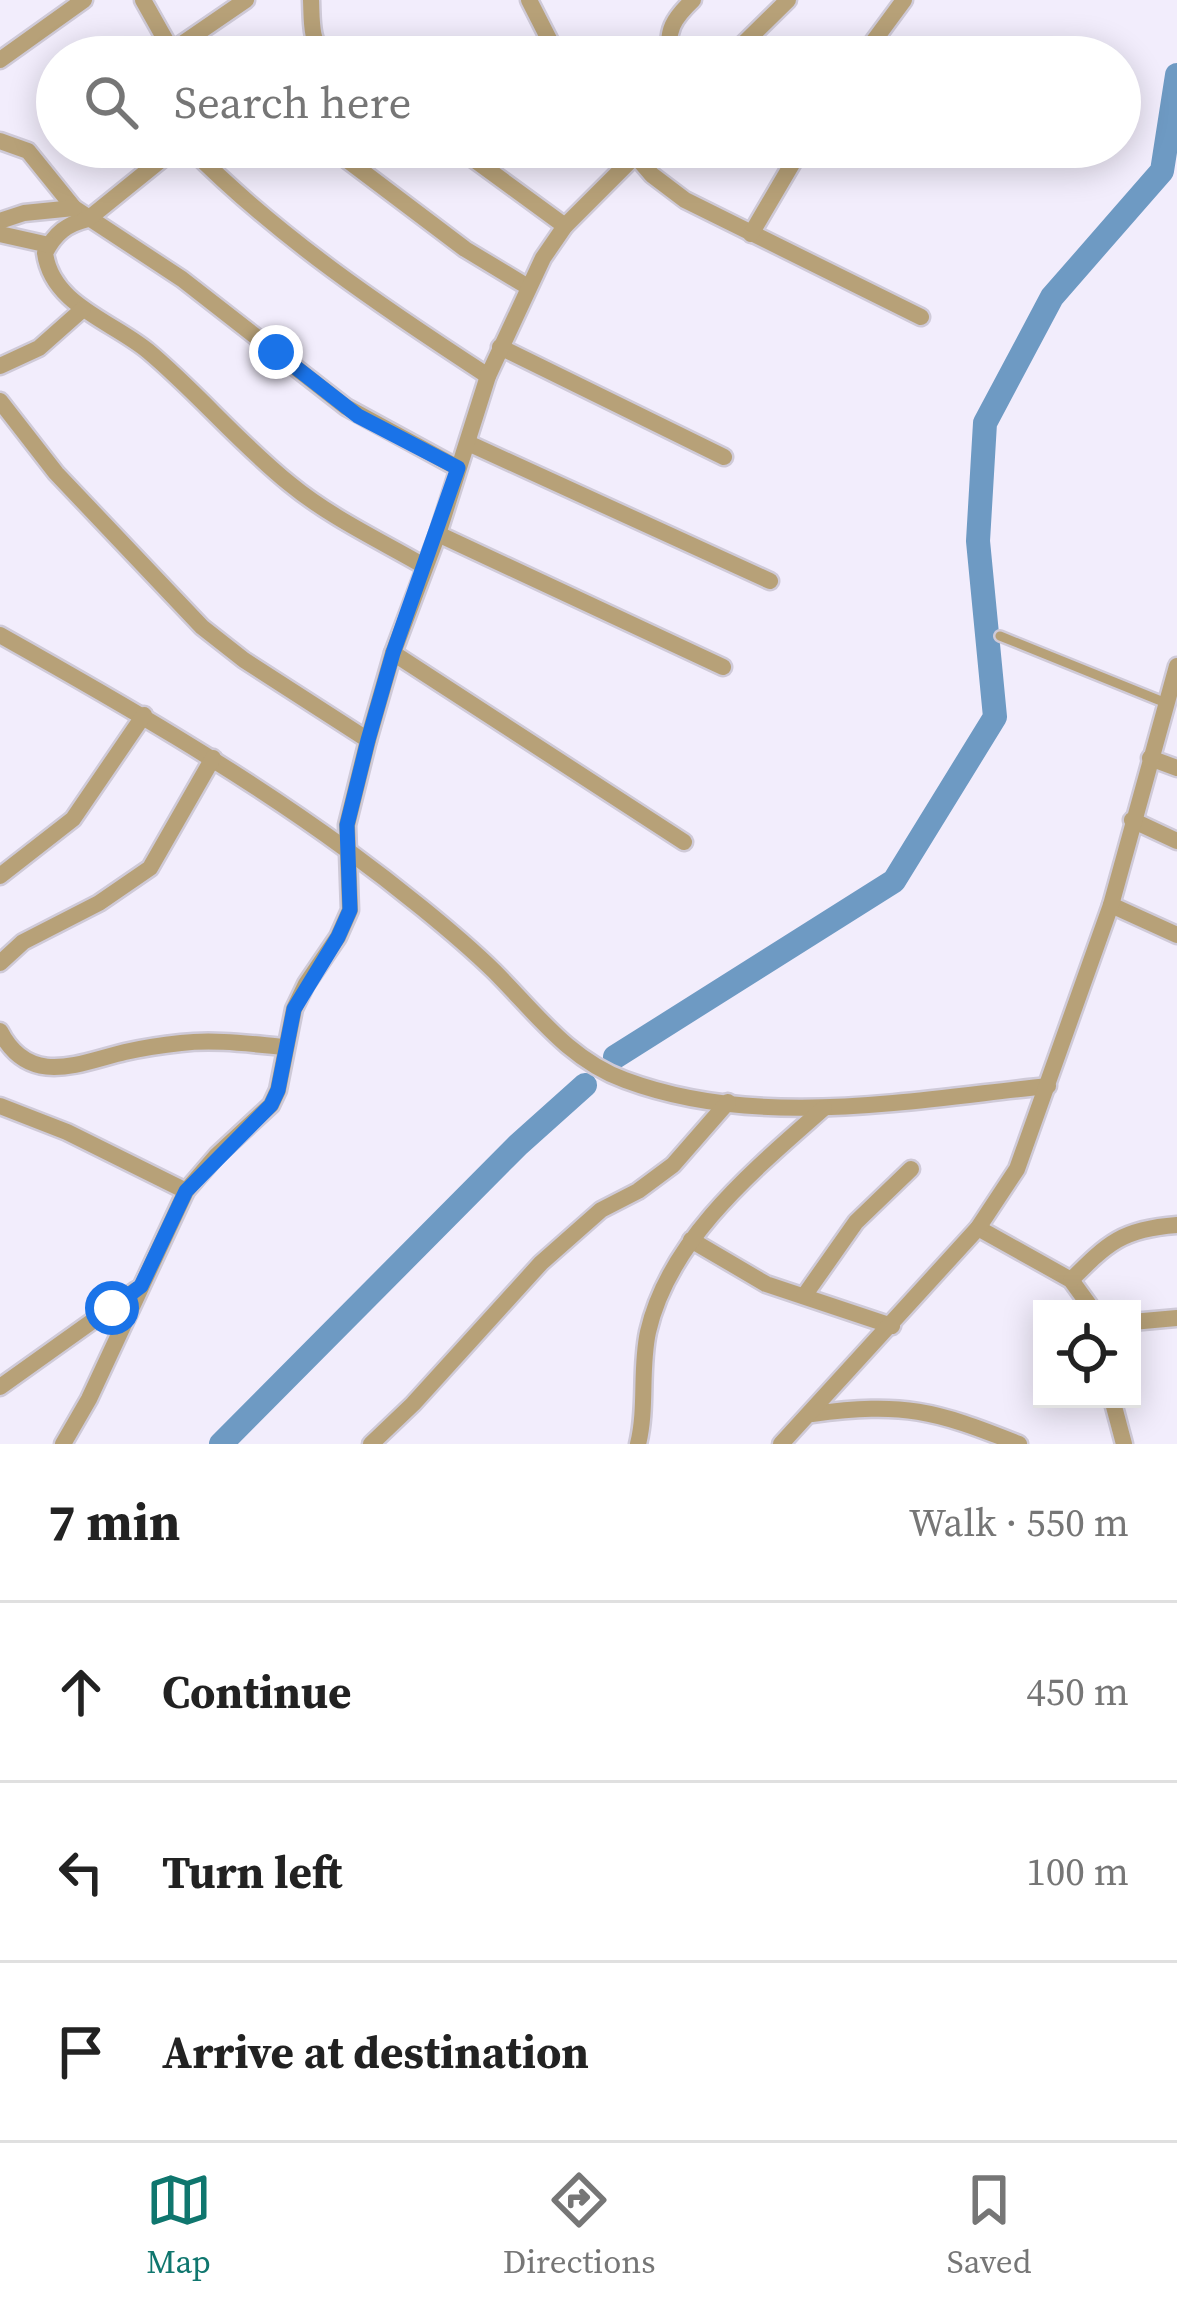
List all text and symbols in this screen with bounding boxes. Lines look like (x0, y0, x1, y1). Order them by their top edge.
search box (36, 36, 1141, 168)
icon: search (78, 69, 144, 135)
text: Search here (174, 71, 411, 133)
route end (249, 325, 303, 379)
route start (85, 1281, 139, 1335)
map controls (1033, 1300, 1141, 1408)
button: locate (1033, 1300, 1141, 1408)
text: 7 min (48, 1487, 180, 1557)
text: Walk · 550 m (909, 1496, 1129, 1549)
icon: ahead (48, 1659, 114, 1725)
text: Continue (162, 1661, 351, 1723)
text: 450 m (1026, 1665, 1129, 1718)
icon: left (48, 1839, 114, 1905)
text: Turn left (162, 1841, 342, 1903)
text: 100 m (1026, 1845, 1129, 1898)
icon: arrive (48, 2019, 114, 2085)
text: Arrive at destination (162, 2021, 589, 2083)
tab: Map (146, 2167, 212, 2284)
tab: Directions (503, 2167, 656, 2284)
tab: Saved (947, 2167, 1031, 2284)

